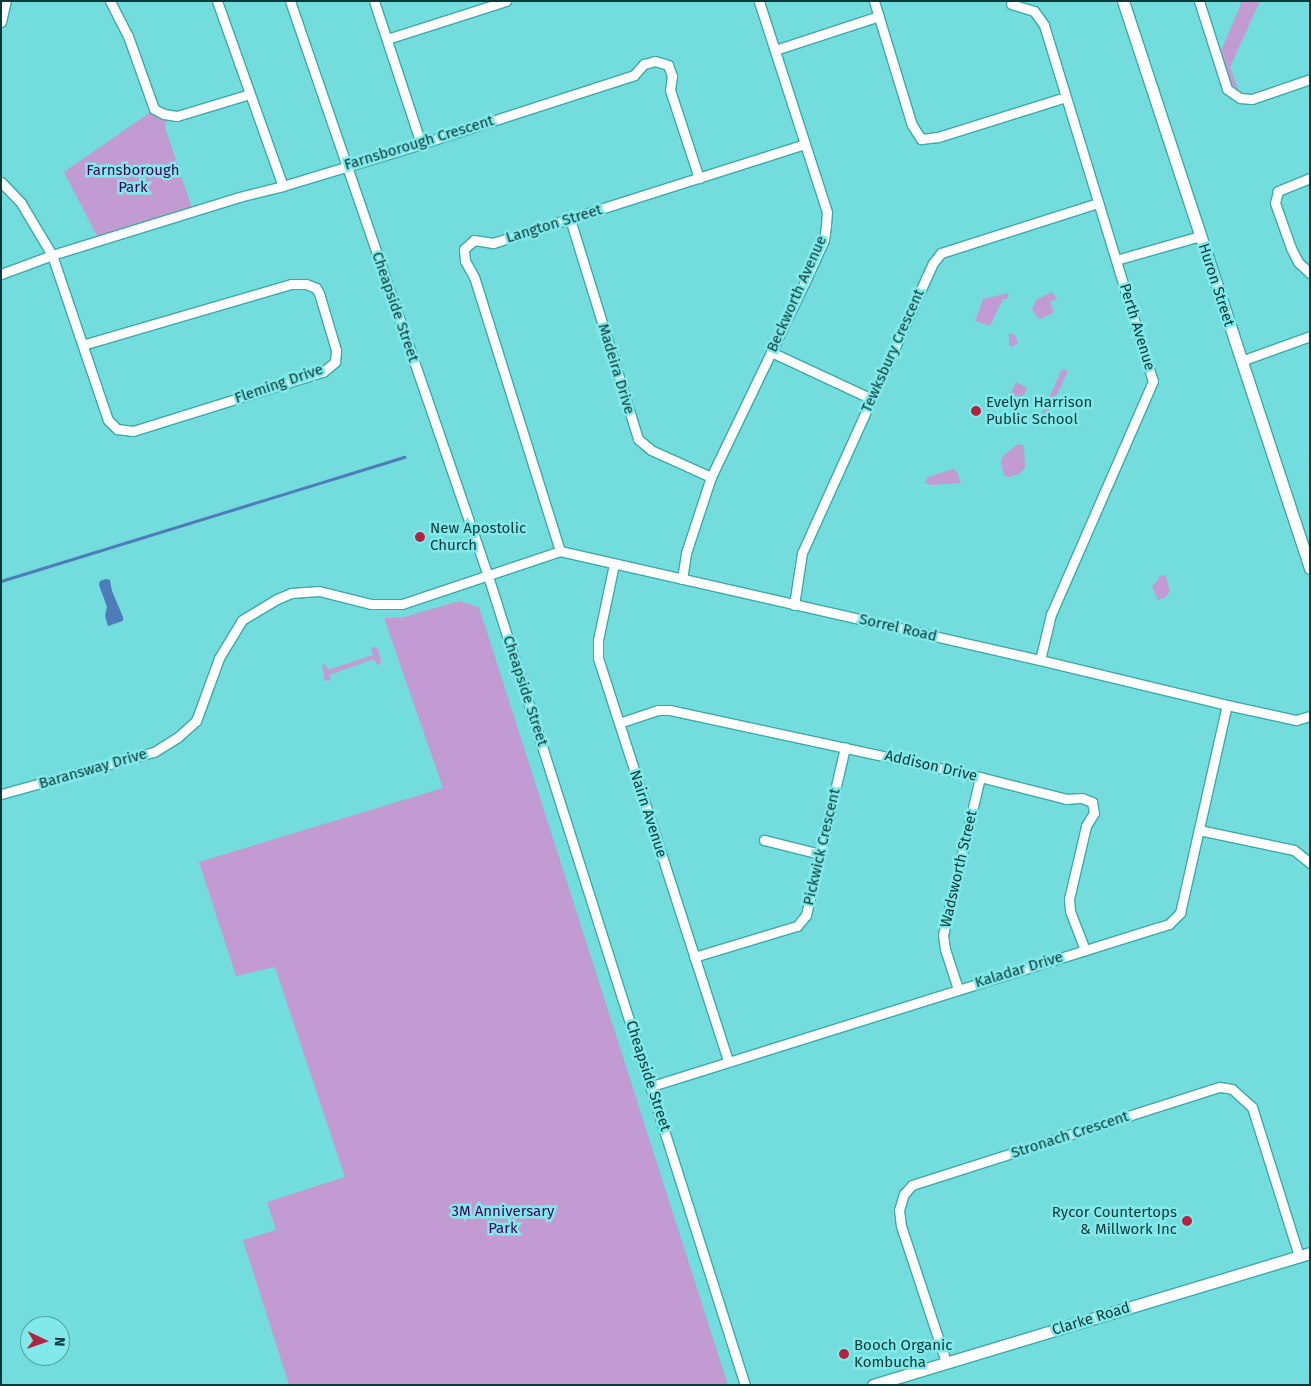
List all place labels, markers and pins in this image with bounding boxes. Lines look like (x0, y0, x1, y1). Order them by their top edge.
place label: Evelyn Harrison Public School (986, 393, 1092, 428)
marker: Evelyn Harrison Public School (970, 405, 982, 417)
place label: New Apostolic Church (430, 519, 526, 554)
marker: New Apostolic Church (414, 531, 426, 543)
place label: Rycor Countertops & Millwork Inc (1052, 1203, 1177, 1238)
marker: Rycor Countertops & Millwork Inc (1181, 1215, 1193, 1227)
place label: Booch Organic Kombucha (854, 1336, 952, 1371)
marker: Booch Organic Kombucha (838, 1348, 850, 1360)

